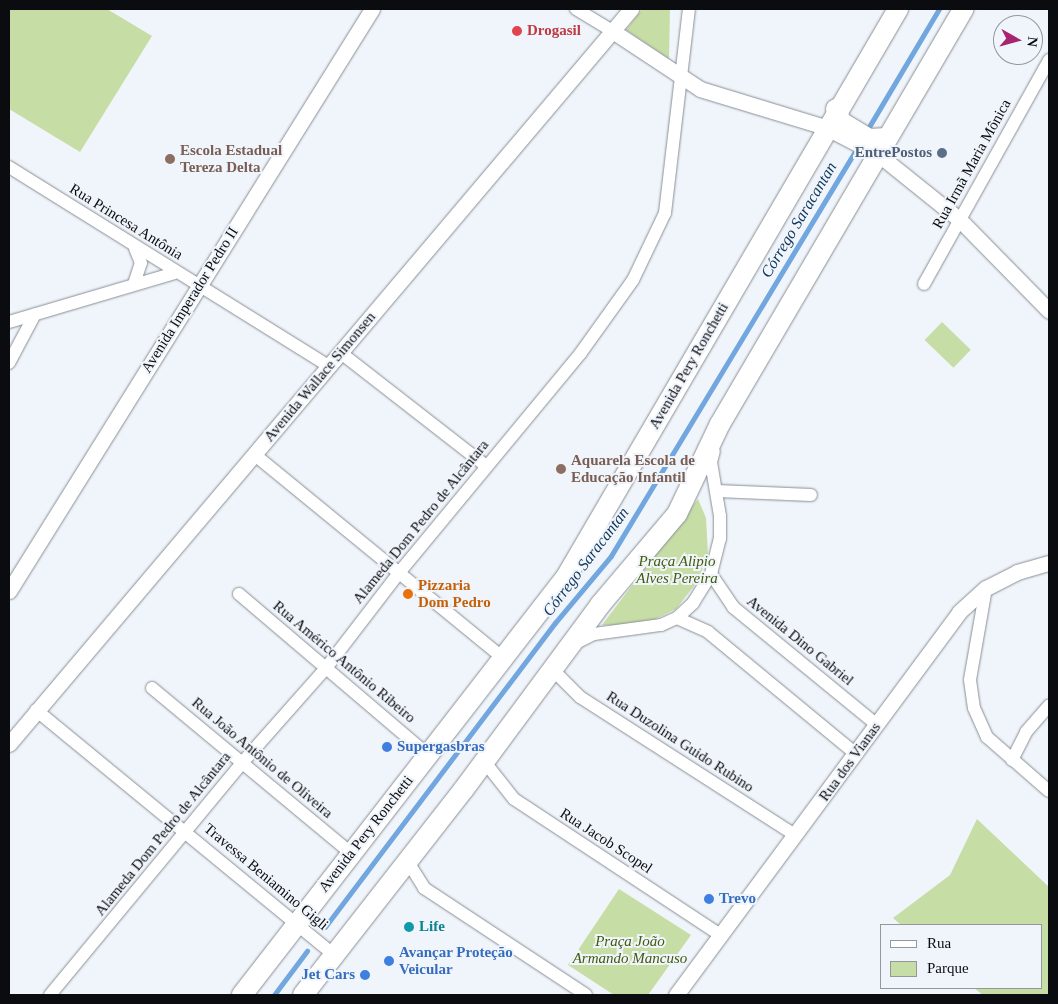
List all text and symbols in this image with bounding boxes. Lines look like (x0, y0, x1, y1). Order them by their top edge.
north arrow (993, 15, 1043, 65)
place label: Drogasil (527, 22, 581, 40)
marker: Drogasil (511, 25, 523, 37)
text: N (1024, 36, 1040, 48)
street label: Rua Irmã Maria Mônica (929, 96, 1015, 232)
place label: Escola Estadual Tereza Delta (180, 141, 282, 176)
place label: EntrePostos (855, 144, 932, 162)
marker: EntrePostos (936, 147, 948, 159)
marker: Escola Estadual Tereza Delta (164, 153, 176, 165)
water label: Córrego Saracantan (757, 159, 841, 281)
street label: Rua Princesa Antônia (66, 180, 186, 264)
street label: Avenida Imperador Pedro II (138, 224, 242, 376)
street label: Avenida Pery Ronchetti (645, 300, 733, 432)
street label: Avenida Wallace Simonsen (260, 308, 380, 446)
street label: Alameda Dom Pedro de Alcântara (349, 436, 493, 608)
place label: Aquarela Escola de Educação Infantil (571, 451, 695, 486)
marker: Aquarela Escola de Educação Infantil (555, 463, 567, 475)
water label: Córrego Saracantan (539, 504, 633, 620)
park label: Praça Alipio Alves Pereira (636, 552, 718, 587)
place label: Pizzaria Dom Pedro (418, 576, 491, 611)
marker: Pizzaria Dom Pedro (402, 588, 414, 600)
street label: Avenida Dino Gabriel (743, 592, 857, 690)
street label: Rua Américo Antônio Ribeiro (268, 597, 420, 727)
street label: Rua Duzolina Guido Rubino (603, 688, 757, 796)
street label: Rua João Antônio de Oliveira (188, 694, 336, 822)
street label: Rua dos Vianas (815, 719, 885, 805)
place label: Supergasbras (397, 738, 485, 756)
marker: Supergasbras (381, 741, 393, 753)
street label: Alameda Dom Pedro de Alcântara (91, 748, 235, 920)
street label: Avenida Pery Ronchetti (315, 772, 417, 896)
street label: Rua Jacob Scopel (556, 804, 656, 878)
street label: Travessa Beniamino Gigli (200, 820, 332, 934)
place label: Trevo (719, 890, 756, 908)
marker: Trevo (703, 893, 715, 905)
place label: Life (419, 918, 445, 936)
marker: Life (403, 921, 415, 933)
legend (880, 924, 1043, 989)
park label: Praça João Armando Mancuso (573, 932, 687, 967)
text: Rua (927, 935, 951, 951)
place label: Avançar Proteção Veicular (399, 943, 513, 978)
marker: Avançar Proteção Veicular (383, 955, 395, 967)
text: Parque (927, 960, 969, 976)
place label: Jet Cars (301, 966, 355, 984)
marker: Jet Cars (359, 969, 371, 981)

